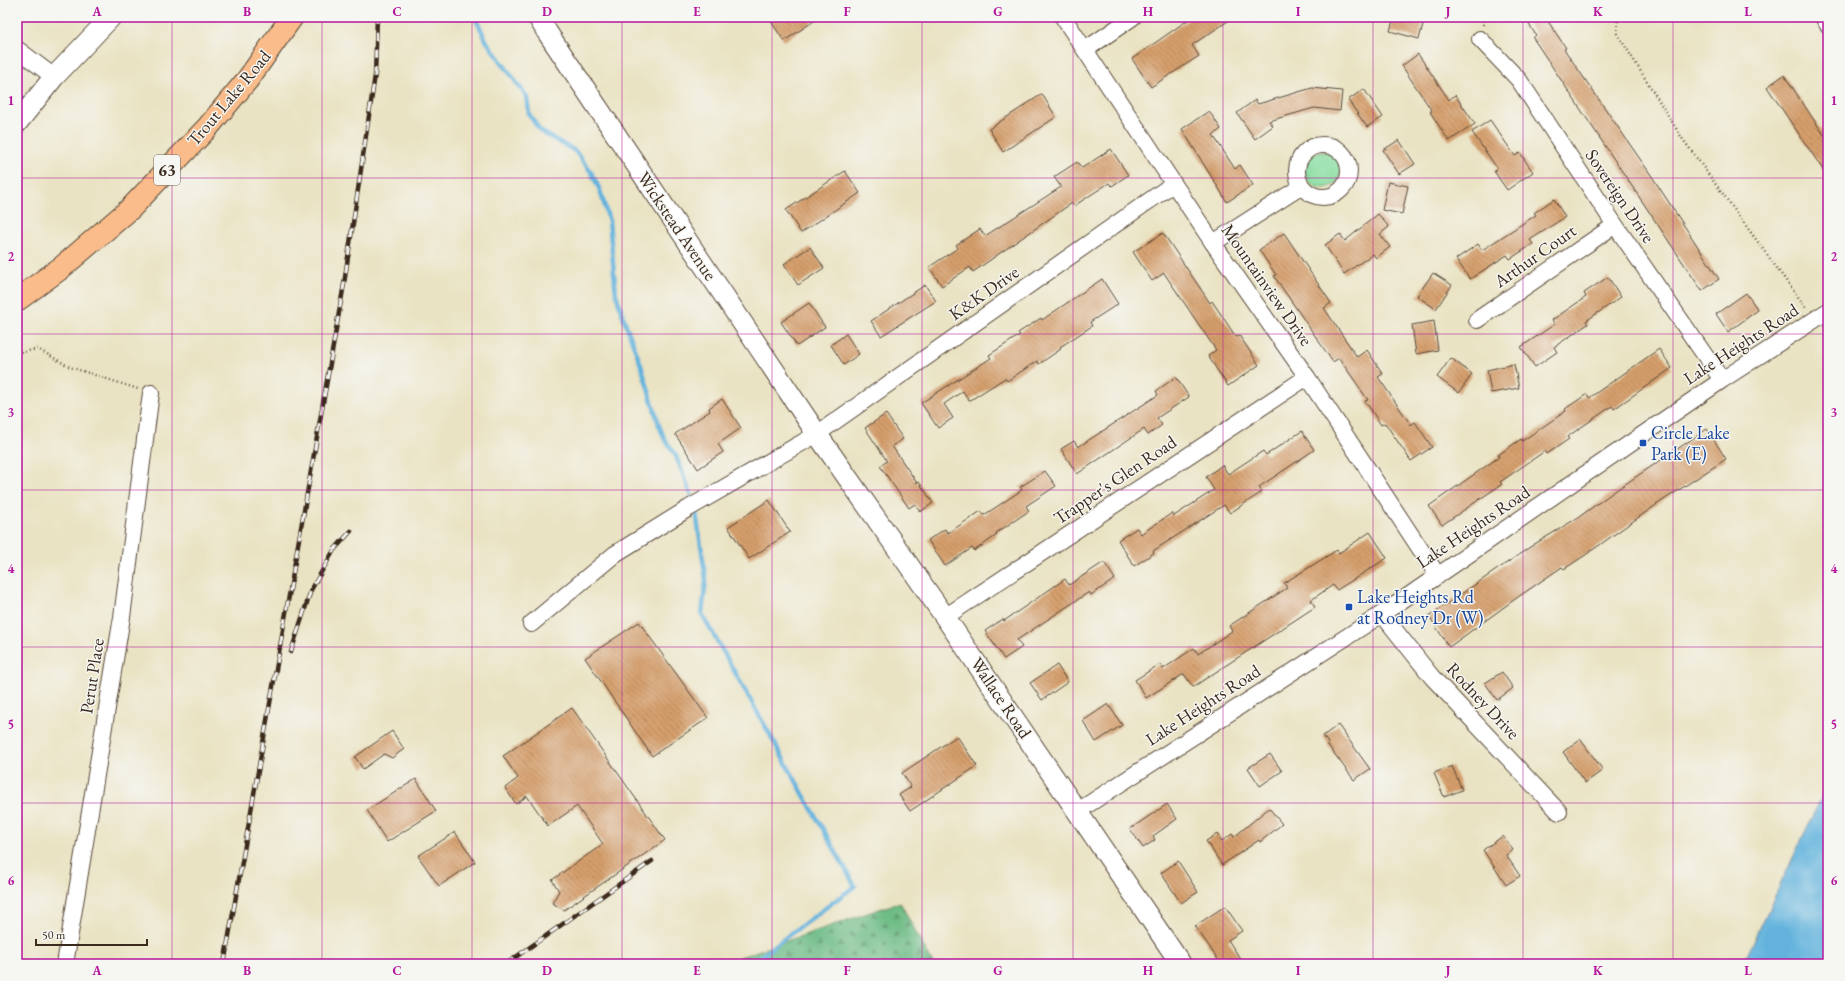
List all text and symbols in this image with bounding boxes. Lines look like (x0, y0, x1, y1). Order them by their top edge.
text: A (91, 3, 102, 20)
text: B (243, 3, 251, 20)
text: C (392, 3, 402, 20)
text: D (542, 3, 552, 20)
text: E (693, 3, 701, 20)
text: F (843, 3, 851, 20)
text: G (993, 3, 1003, 20)
text: H (1143, 3, 1154, 20)
text: I (1296, 3, 1301, 20)
text: J (1444, 3, 1451, 20)
text: K (1593, 3, 1604, 20)
text: L (1744, 3, 1752, 20)
street label: Trout Lake Road (182, 44, 276, 150)
text: 1 (8, 92, 15, 109)
text: 1 (1831, 92, 1838, 109)
street label: Sovereign Drive (1581, 144, 1660, 247)
road number: 63 (154, 155, 180, 185)
street label: Wickstead Avenue (633, 167, 722, 285)
street label: Mountainview Drive (1217, 219, 1318, 350)
street label: Arthur Court (1488, 219, 1581, 293)
text: 2 (8, 248, 15, 265)
text: 2 (1831, 248, 1838, 265)
street label: K&K Drive (944, 260, 1023, 325)
street label: Lake Heights Road (1679, 297, 1803, 389)
text: 3 (8, 404, 15, 421)
text: 3 (1831, 404, 1838, 421)
place label: Circle Lake Park (E) (1651, 421, 1730, 465)
street label: Trapper's Glen Road (1049, 429, 1181, 529)
marker: Circle Lake Park (E) (1638, 438, 1648, 448)
street label: Lake Heights Road (1411, 479, 1535, 573)
text: 4 (8, 560, 15, 577)
text: 4 (1831, 560, 1838, 577)
place label: Lake Heights Rd at Rodney Dr (W) (1357, 585, 1483, 629)
marker: Lake Heights Rd at Rodney Dr (W) (1344, 602, 1354, 612)
street label: Perut Place (74, 636, 109, 715)
street label: Wallace Road (966, 653, 1037, 743)
street label: Rodney Drive (1442, 657, 1525, 744)
street label: Lake Heights Road (1141, 658, 1265, 750)
text: 5 (8, 716, 14, 733)
text: 5 (1831, 716, 1837, 733)
text: 6 (8, 872, 15, 889)
text: 6 (1831, 872, 1838, 889)
scale bar (36, 921, 147, 947)
text: 50 m (42, 927, 66, 943)
text: A (91, 962, 102, 979)
text: B (243, 962, 251, 979)
text: C (392, 962, 402, 979)
text: D (542, 962, 552, 979)
text: E (693, 962, 701, 979)
text: F (843, 962, 851, 979)
text: G (993, 962, 1003, 979)
text: H (1143, 962, 1154, 979)
text: I (1296, 962, 1301, 979)
text: J (1444, 962, 1451, 979)
text: K (1593, 962, 1604, 979)
text: L (1744, 962, 1752, 979)

